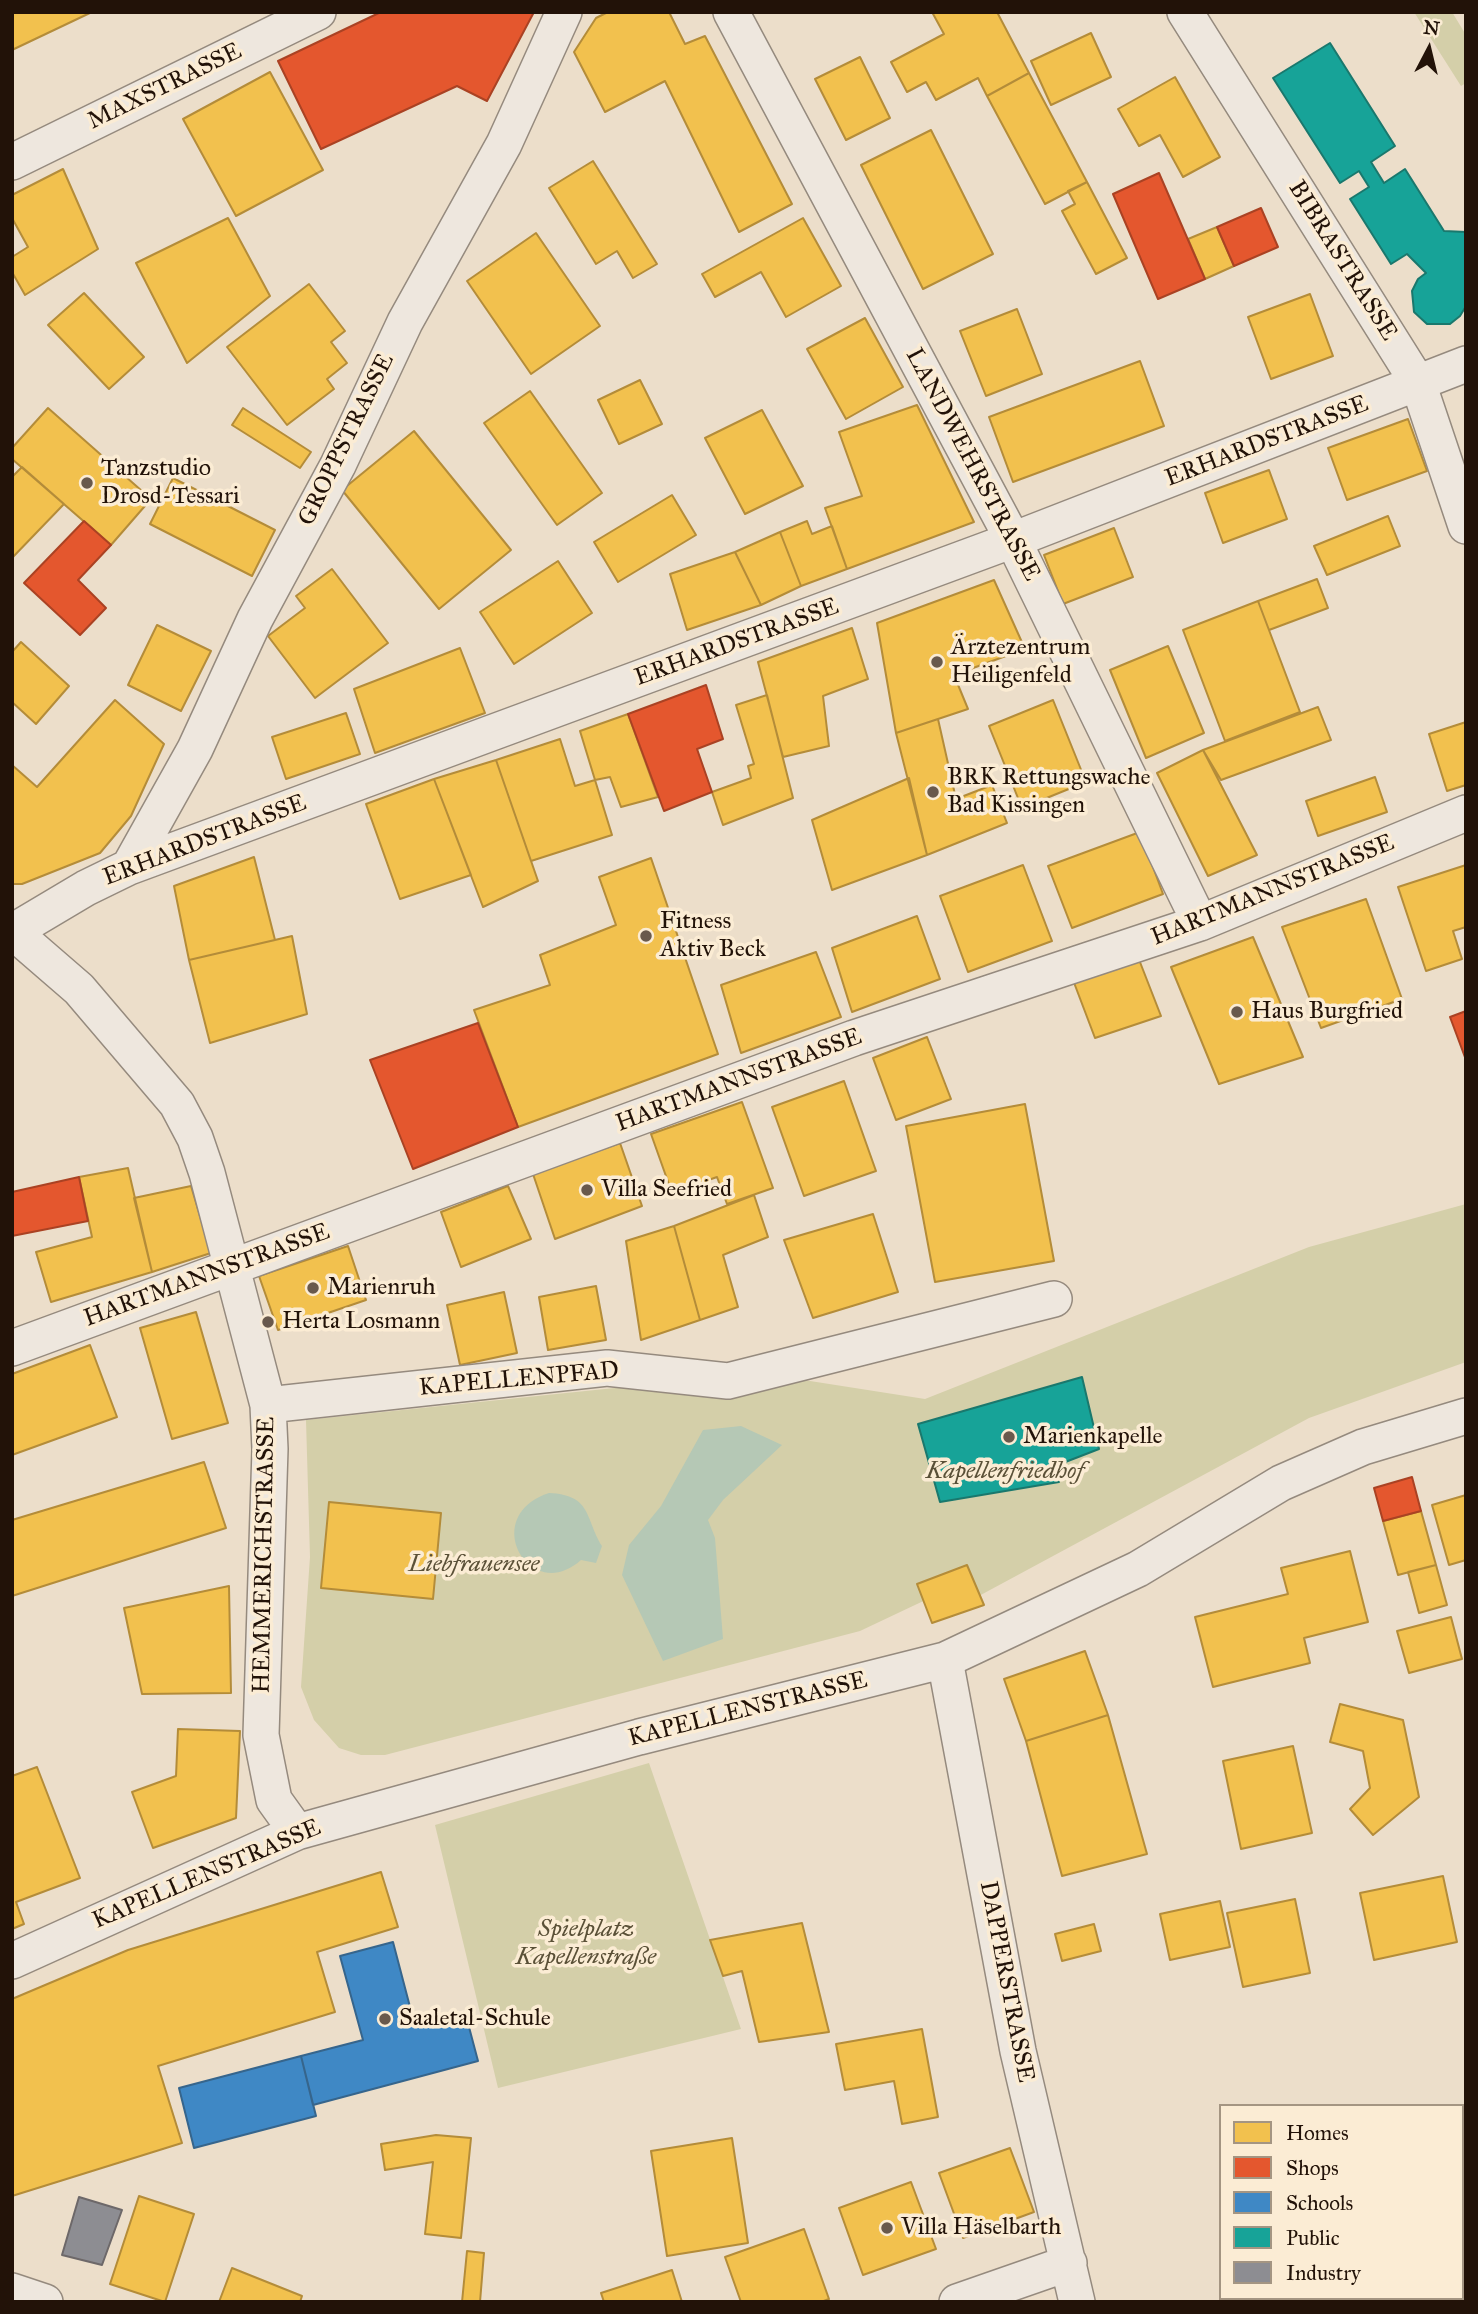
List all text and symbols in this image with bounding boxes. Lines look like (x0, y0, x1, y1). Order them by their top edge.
north arrow (1394, 14, 1464, 84)
text: N (1422, 15, 1441, 40)
street label: MAXSTRASSE (83, 37, 247, 137)
street label: BIBRASTRASSE (1281, 176, 1403, 346)
street label: LANDWEHRSTRASSE (898, 344, 1046, 586)
street label: GROPPSTRASSE (293, 349, 401, 531)
street label: ERHARDSTRASSE (1162, 390, 1372, 494)
place label: Tanzstudio Drosd-Tessari (101, 455, 239, 511)
marker: Tanzstudio Drosd-Tessari (79, 475, 95, 491)
street label: ERHARDSTRASSE (631, 593, 843, 693)
place label: Ärztezentrum Heiligenfeld (951, 634, 1090, 690)
marker: Ärztezentrum Heiligenfeld (929, 654, 945, 670)
place label: BRK Rettungswache Bad Kissingen (947, 764, 1150, 820)
marker: BRK Rettungswache Bad Kissingen (925, 784, 941, 800)
street label: ERHARDSTRASSE (100, 789, 310, 893)
street label: HARTMANNSTRASSE (1147, 829, 1399, 953)
place label: Fitness Aktiv Beck (660, 908, 766, 964)
marker: Fitness Aktiv Beck (638, 928, 654, 944)
place label: Haus Burgfried (1251, 998, 1403, 1026)
marker: Haus Burgfried (1229, 1004, 1245, 1020)
street label: HARTMANNSTRASSE (612, 1023, 866, 1139)
place label: Villa Seefried (601, 1176, 732, 1204)
marker: Villa Seefried (579, 1182, 595, 1198)
street label: HARTMANNSTRASSE (80, 1218, 334, 1334)
place label: Marienruh (327, 1274, 436, 1302)
marker: Marienruh (305, 1280, 321, 1296)
place label: Herta Losmann (282, 1308, 440, 1336)
marker: Herta Losmann (260, 1314, 276, 1330)
street label: KAPELLENPFAD (418, 1357, 620, 1403)
street label: HEMMERICHSTRASSE (248, 1416, 282, 1694)
place label: Marienkapelle (1023, 1423, 1163, 1451)
marker: Marienkapelle (1001, 1429, 1017, 1445)
park label: Kapellenfriedhof (926, 1458, 1084, 1486)
park label: Liebfrauensee (408, 1551, 540, 1579)
street label: KAPELLENSTRASSE (626, 1666, 870, 1754)
street label: KAPELLENSTRASSE (89, 1814, 325, 1936)
street label: DAPPERSTRASSE (972, 1879, 1040, 2085)
park label: Spielplatz Kapellenstraße (516, 1916, 656, 1972)
place label: Saaletal-Schule (399, 2005, 551, 2033)
marker: Saaletal-Schule (377, 2011, 393, 2027)
legend (1219, 2104, 1464, 2300)
text: Homes (1286, 2120, 1349, 2146)
text: Shops (1286, 2155, 1339, 2181)
text: Schools (1286, 2190, 1353, 2216)
place label: Villa Häselbarth (901, 2214, 1061, 2242)
marker: Villa Häselbarth (879, 2220, 895, 2236)
text: Public (1286, 2225, 1340, 2251)
text: Industry (1286, 2260, 1361, 2286)

